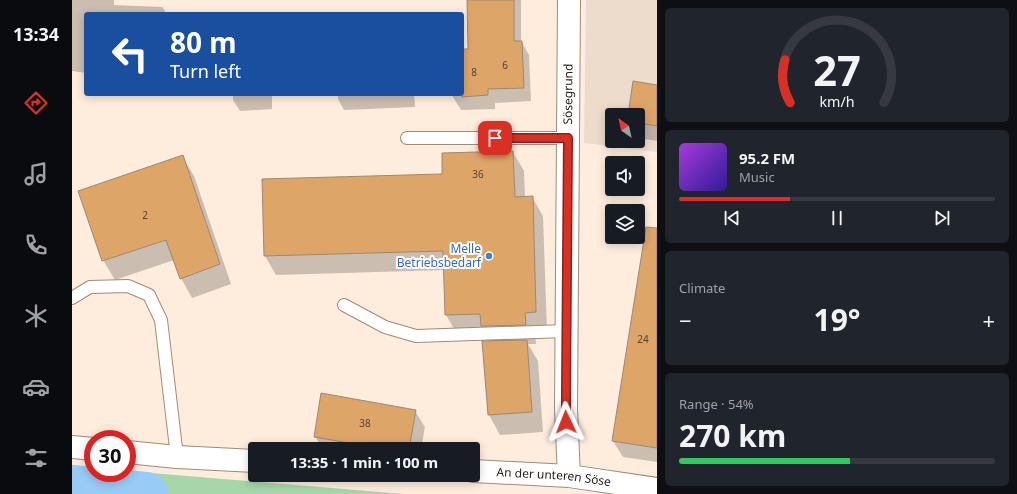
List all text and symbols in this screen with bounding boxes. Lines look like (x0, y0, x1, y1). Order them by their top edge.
text: 13:34 (13, 22, 59, 46)
text: 80 m (170, 23, 237, 61)
icon: left (104, 28, 156, 80)
text: 27 (813, 42, 861, 98)
house number: 6 (502, 58, 508, 72)
text: Turn left (170, 59, 241, 83)
street label: Sösegrund (559, 64, 577, 125)
house number: 8 (471, 65, 477, 79)
icon: directions (22, 89, 50, 117)
text: km/h (819, 91, 855, 110)
north arrow (605, 108, 645, 148)
map controls (605, 108, 645, 244)
pin (478, 121, 512, 155)
icon: arrive (484, 127, 506, 149)
text: 95.2 FM (739, 148, 795, 168)
button: sound (605, 156, 645, 196)
icon: music (22, 160, 50, 188)
house number: 36 (472, 167, 484, 181)
text: Music (739, 168, 775, 186)
button: layers (605, 204, 645, 244)
icon: previous (721, 207, 743, 229)
icon: pause (826, 207, 848, 229)
icon: next (931, 207, 953, 229)
house number: 2 (142, 208, 148, 222)
icon: phone (22, 231, 50, 259)
place label: Melle Betriebsbedarf (397, 240, 482, 271)
marker: Melle Betriebsbedarf (484, 251, 494, 261)
text: Climate (679, 279, 725, 297)
text: 19° (813, 299, 861, 340)
icon: climate (22, 302, 50, 330)
text: − (679, 305, 692, 335)
text: + (982, 305, 995, 335)
house number: 24 (637, 332, 649, 346)
icon: car (22, 373, 50, 401)
text: Range · 54% (679, 395, 754, 413)
position arrow (545, 401, 587, 443)
text: 270 km (679, 415, 786, 456)
house number: 38 (359, 416, 371, 430)
speed limit sign: 30 (84, 430, 136, 482)
icon: filters (22, 444, 50, 472)
text: 13:35 · 1 min · 100 m (290, 452, 438, 472)
street label: An der unteren Söse (496, 463, 612, 490)

